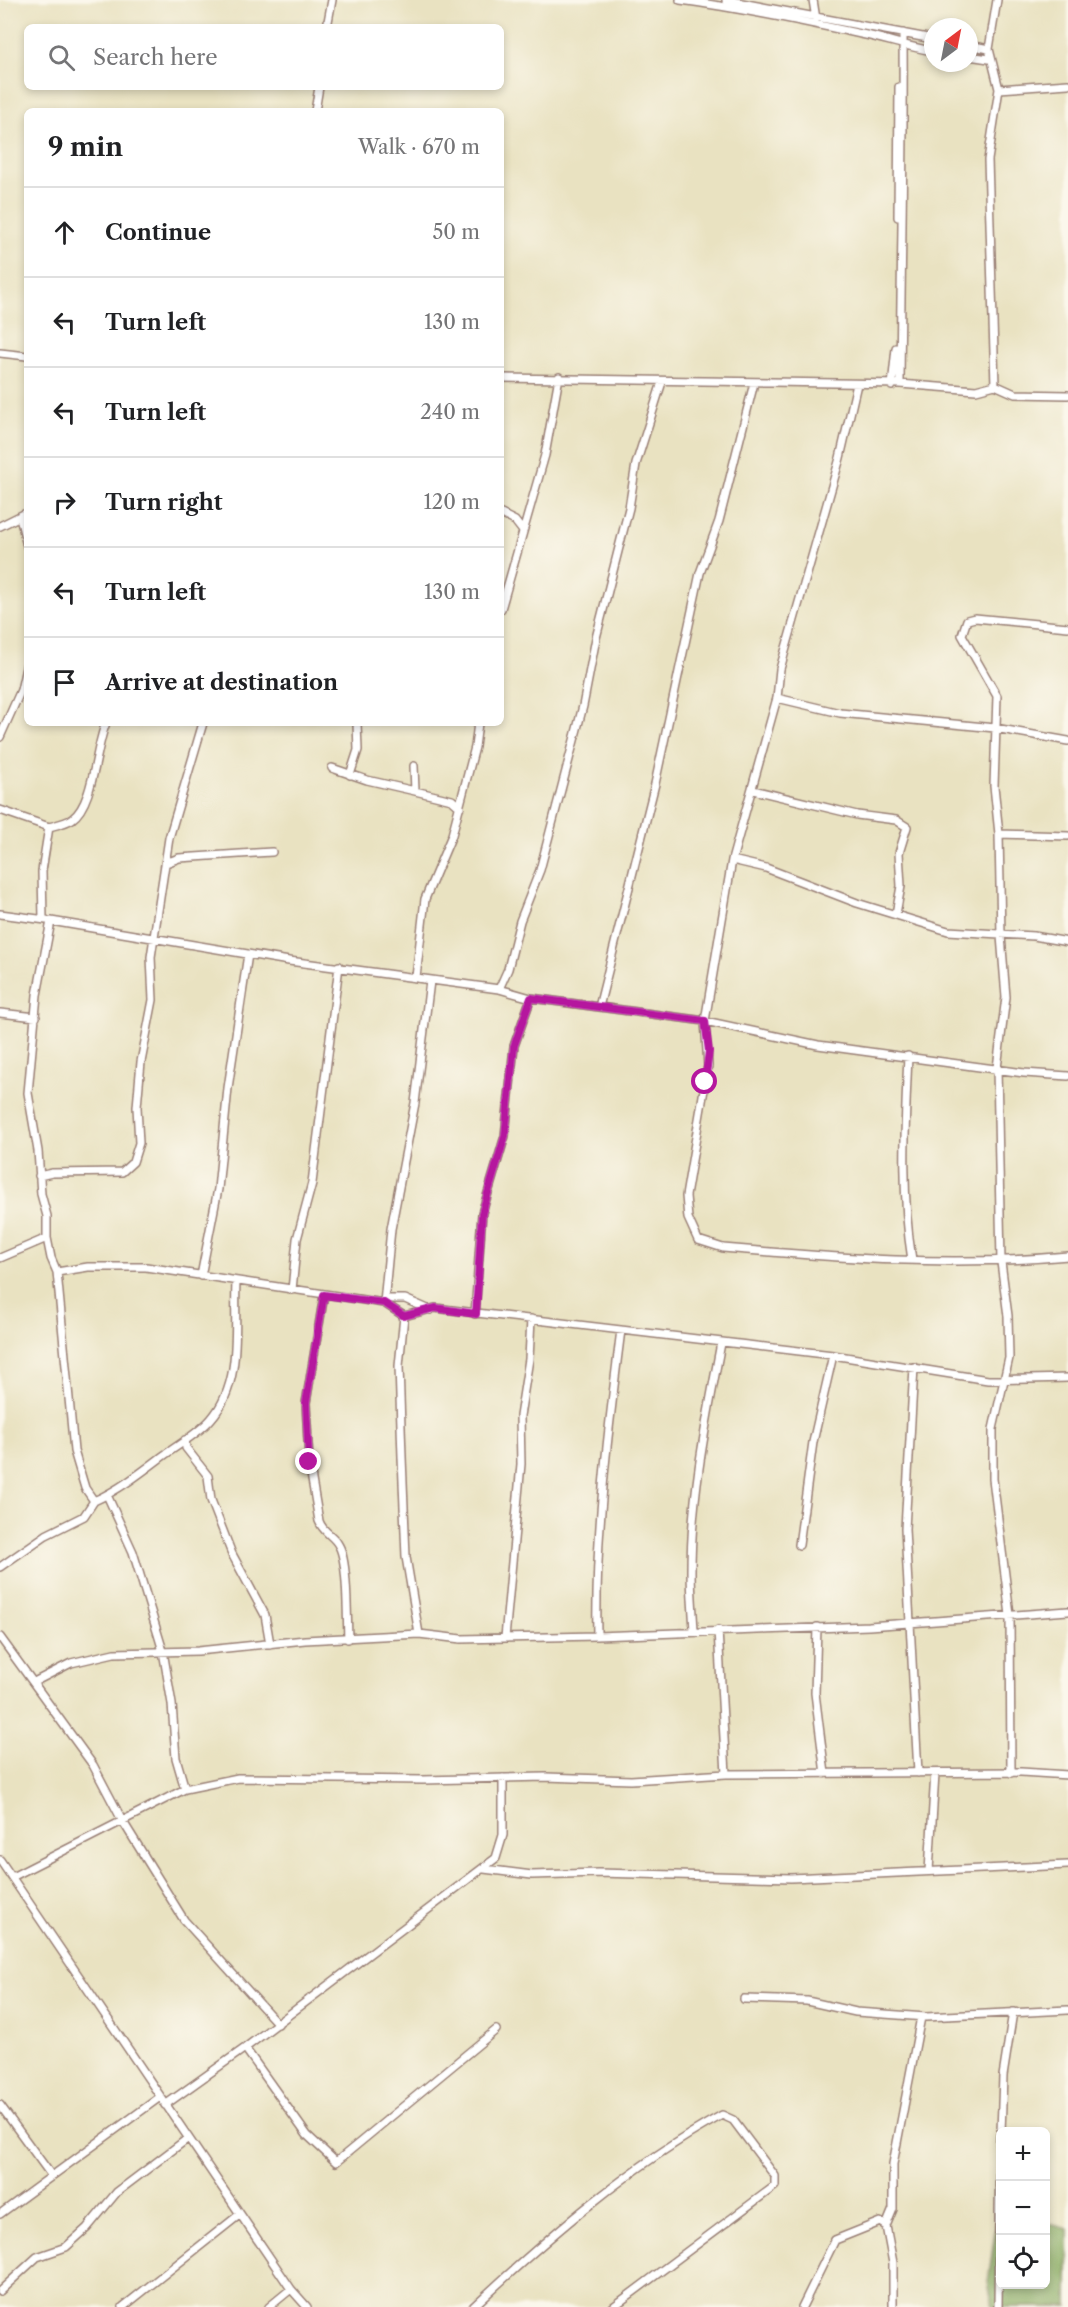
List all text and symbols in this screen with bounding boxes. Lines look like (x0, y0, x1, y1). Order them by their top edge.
north arrow (924, 18, 978, 72)
search box (24, 24, 504, 90)
icon: search (45, 41, 78, 74)
text: Search here (93, 44, 218, 71)
text: 9 min (48, 131, 123, 163)
text: Walk · 670 m (358, 135, 480, 159)
icon: ahead (48, 216, 81, 249)
text: Continue (105, 219, 211, 246)
text: 50 m (433, 220, 480, 244)
icon: left (48, 306, 81, 339)
text: Turn left (105, 309, 206, 336)
text: 130 m (424, 310, 480, 334)
icon: left (48, 396, 81, 429)
text: Turn left (105, 399, 206, 426)
text: 240 m (420, 400, 480, 424)
icon: right (48, 486, 81, 519)
text: Turn right (105, 489, 223, 516)
text: 120 m (423, 490, 480, 514)
icon: left (48, 576, 81, 609)
text: Turn left (105, 579, 206, 606)
text: 130 m (424, 580, 480, 604)
icon: arrive (48, 666, 81, 699)
text: Arrive at destination (105, 669, 338, 696)
route start (691, 1068, 717, 1094)
route end (295, 1448, 321, 1474)
map controls (996, 2127, 1050, 2289)
button: + (996, 2127, 1050, 2181)
button: − (996, 2181, 1050, 2235)
button: locate (996, 2235, 1050, 2289)

